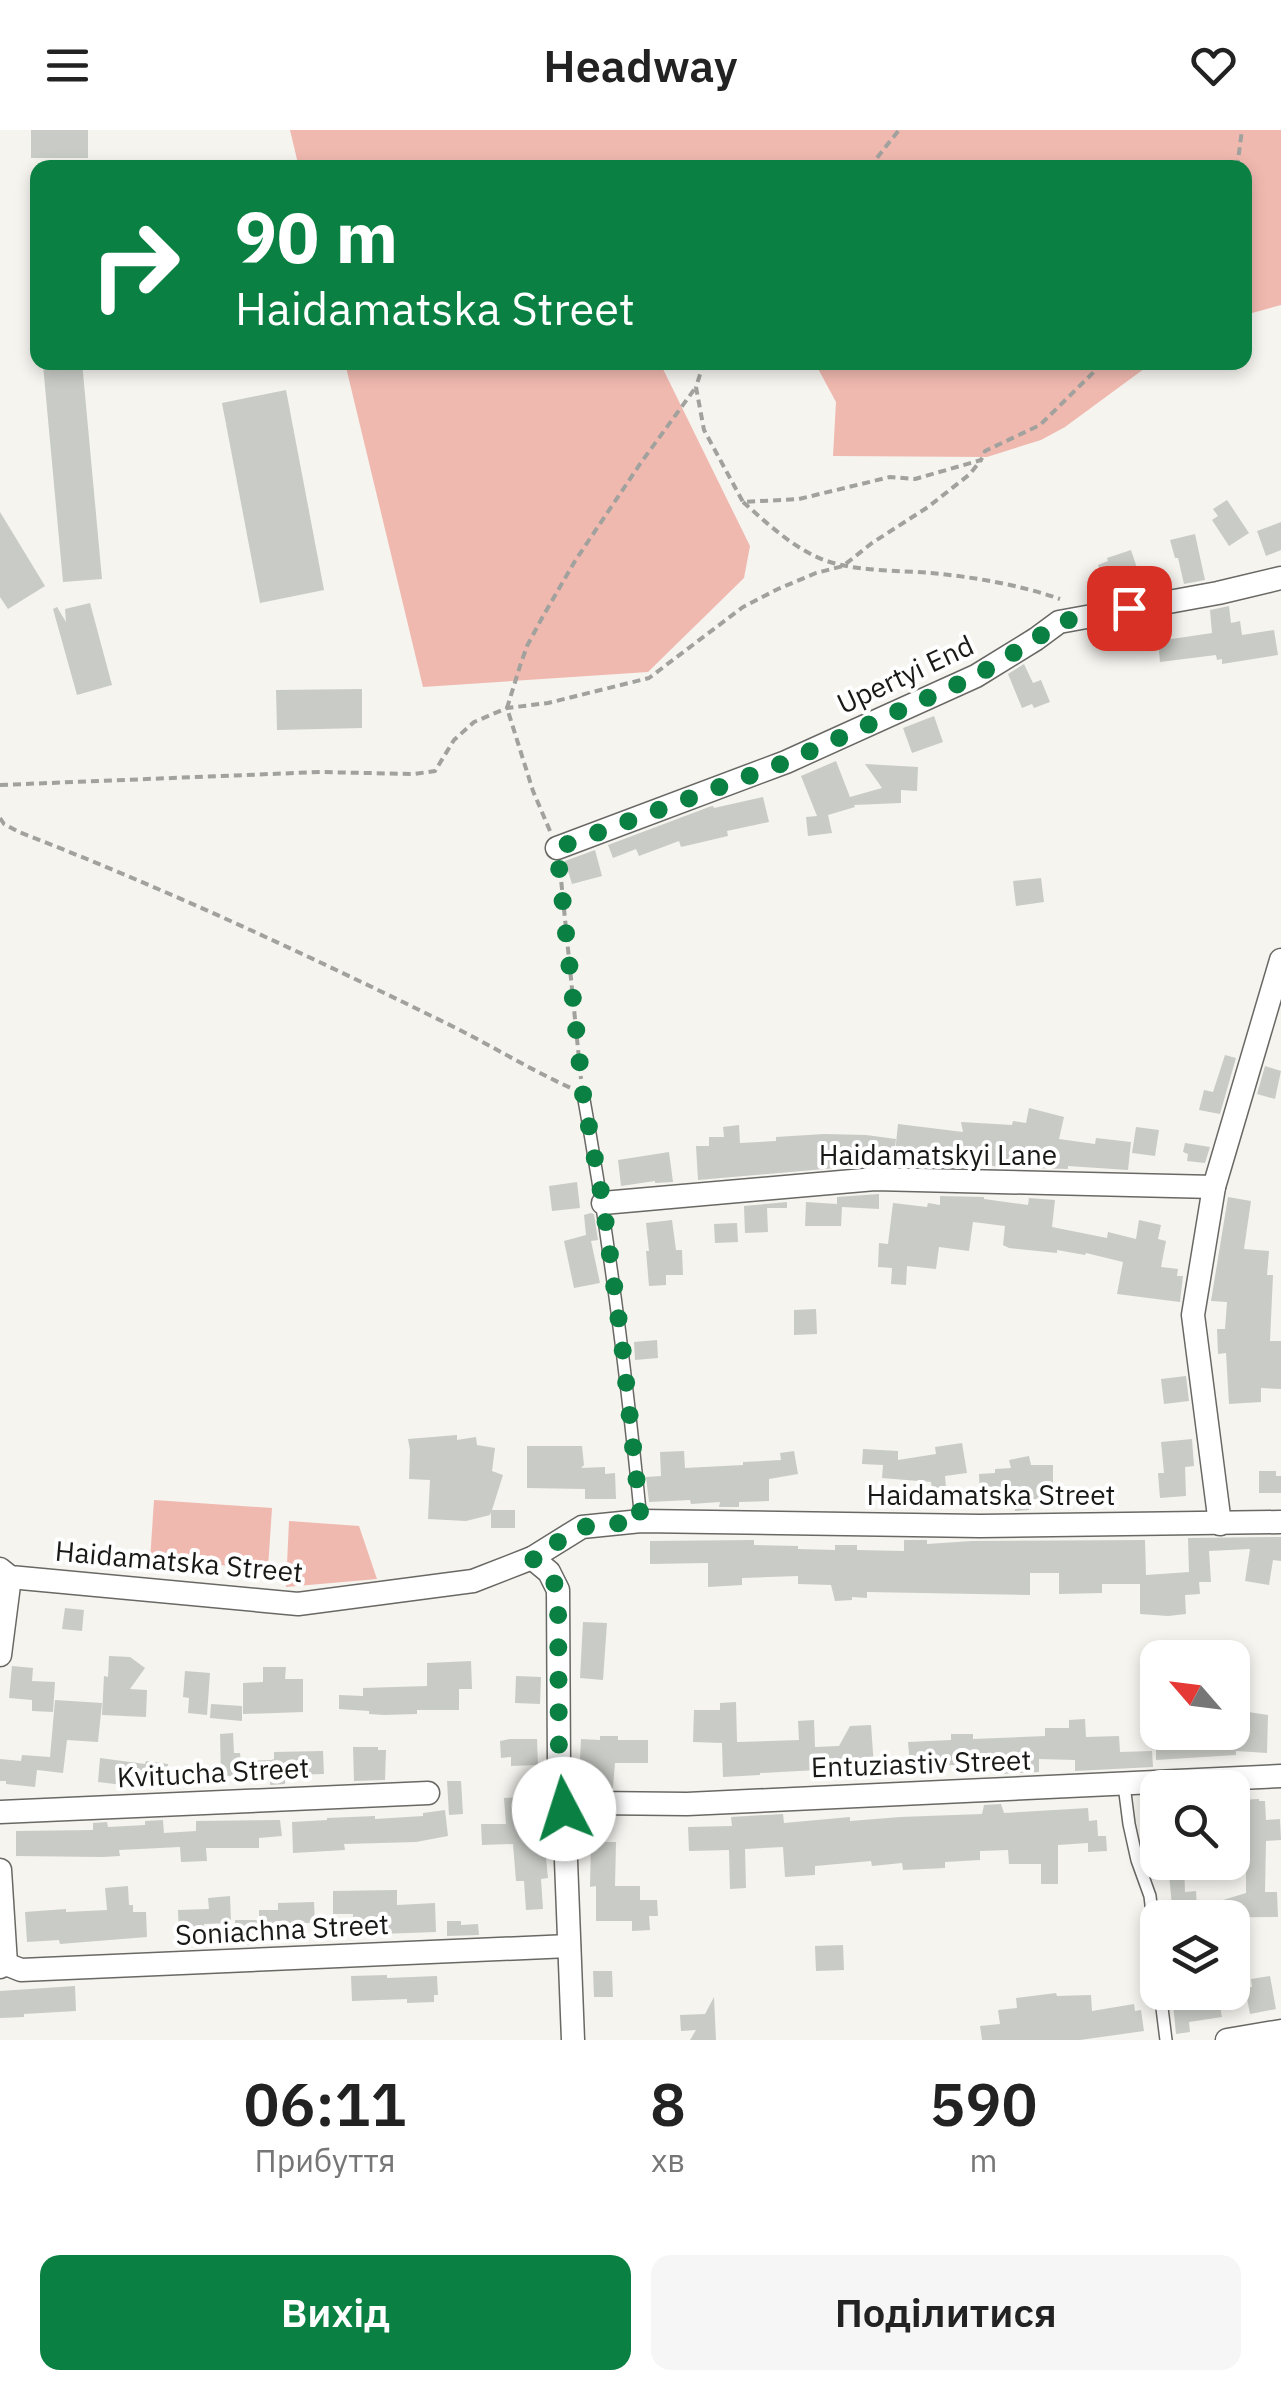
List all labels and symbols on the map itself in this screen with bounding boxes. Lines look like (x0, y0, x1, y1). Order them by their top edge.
pin (1087, 566, 1172, 651)
street label: Upertyi End (831, 626, 979, 722)
street label: Haidamatskyi Lane (819, 1136, 1057, 1173)
street label: Haidamatska Street (867, 1476, 1115, 1513)
street label: Haidamatska Street (53, 1532, 305, 1590)
north arrow (1140, 1640, 1250, 1750)
street label: Entuziastiv Street (810, 1741, 1032, 1785)
street label: Kvitucha Street (116, 1748, 310, 1796)
position arrow (512, 1757, 616, 1861)
street label: Soniachna Street (174, 1905, 390, 1953)

